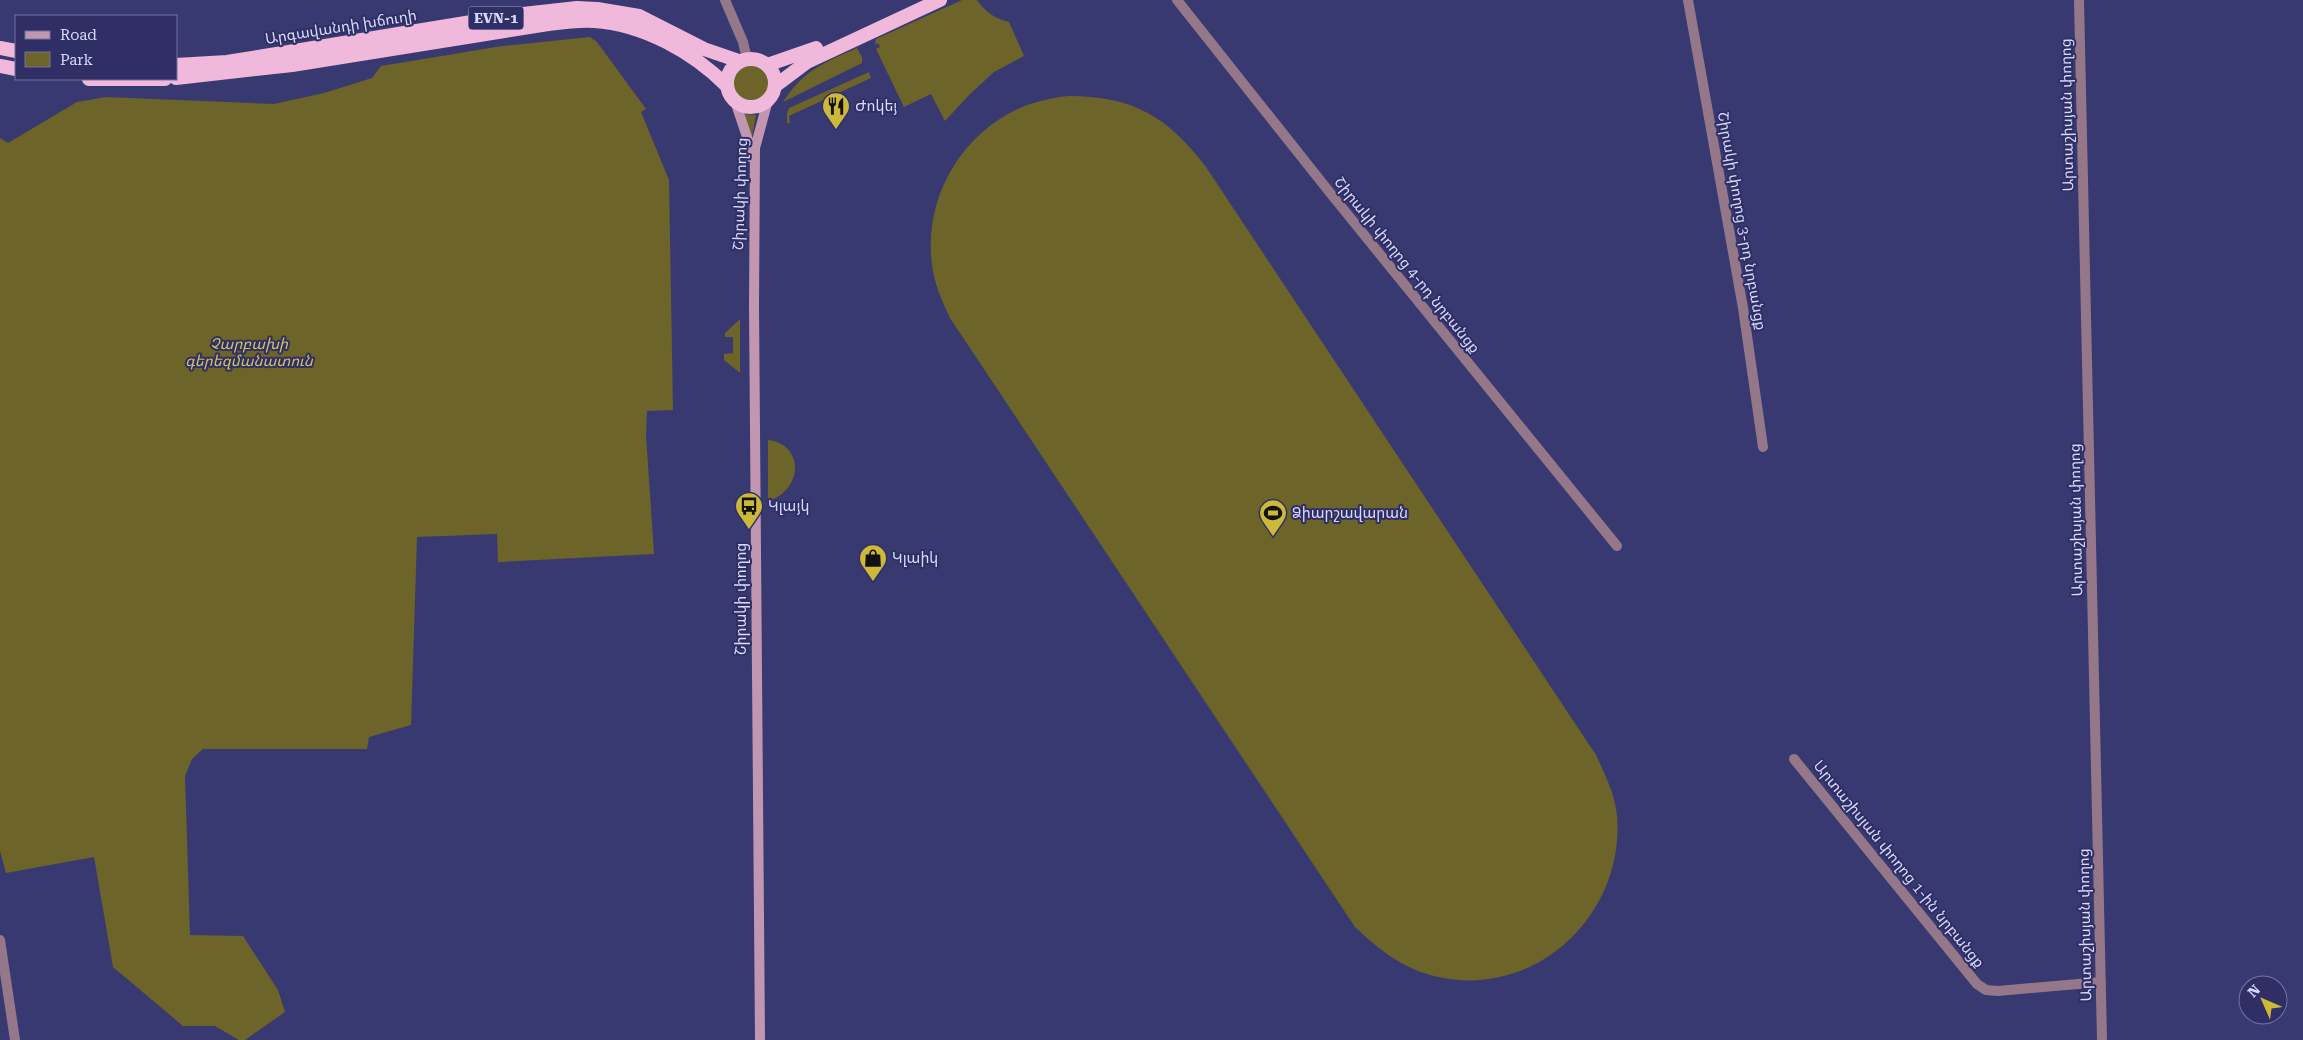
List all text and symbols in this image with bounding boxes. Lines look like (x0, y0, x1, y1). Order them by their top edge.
street label: Արգավանդի խճուղի (264, 6, 418, 48)
road number: EVN-1 (468, 7, 524, 30)
legend (15, 15, 178, 80)
text: Road (60, 26, 97, 44)
street label: Արտաշիսյան փողոց (2057, 38, 2077, 192)
text: Park (60, 51, 94, 69)
restaurant icon: Ժոկեյ (821, 91, 851, 130)
place label: Ժոկեյ (855, 97, 897, 115)
street label: Շիրակի փողոց 3-րդ նրբանցք (1714, 110, 1770, 332)
street label: Շիրակի փողոց (729, 137, 751, 251)
street label: Շիրակի փողոց 4-րդ նրբանցք (1330, 173, 1484, 357)
park label: Չարբախի գերեզմանատուն (185, 335, 314, 370)
street label: Արտաշիսյան փողոց (2066, 443, 2086, 597)
bus stop icon: Կլայկ (734, 491, 764, 530)
place label: Կլայկ (768, 497, 809, 515)
sports icon: Ձիարշավարան (1258, 498, 1288, 537)
place label: Ձիարշավարան (1292, 504, 1408, 522)
street label: Շիրակի փողոց (732, 543, 750, 655)
shop icon: Կլաիկ (858, 543, 888, 582)
place label: Կլաիկ (892, 549, 938, 567)
street label: Արտաշիսյան փողոց 1-ին նրբանցք (1810, 757, 1988, 971)
street label: Արտաշիսյան փողոց (2075, 848, 2095, 1002)
north arrow (2238, 975, 2288, 1025)
text: N (2244, 981, 2263, 1000)

